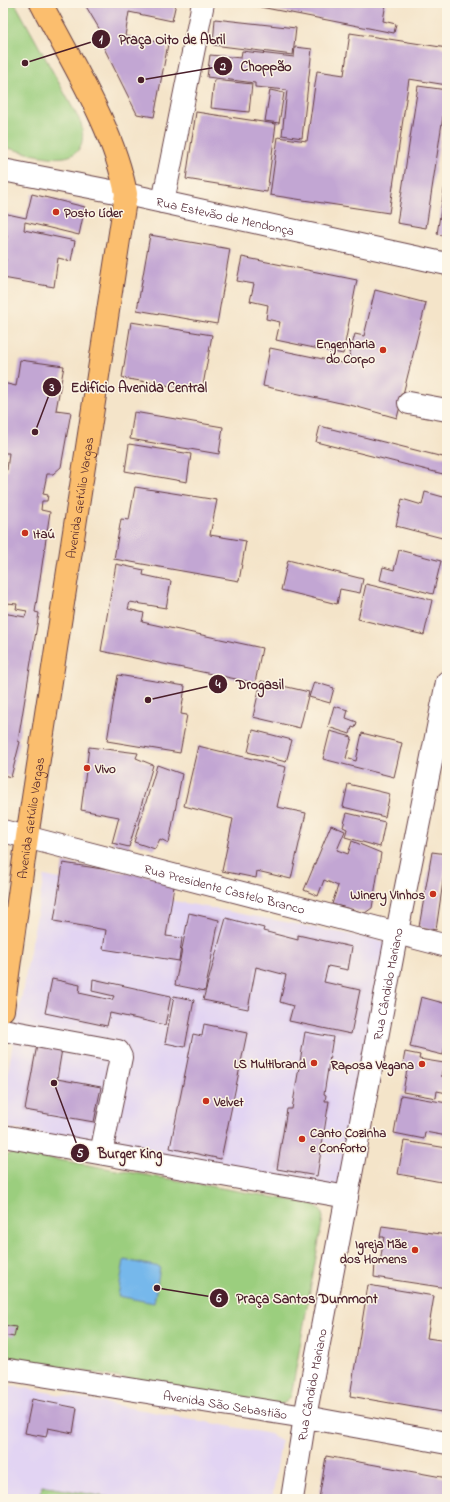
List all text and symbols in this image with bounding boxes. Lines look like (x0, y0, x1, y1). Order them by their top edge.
callout: Praça Oito de Abril (91, 26, 233, 52)
text: Praça Oito de Abril (119, 30, 226, 51)
text: 1 (99, 31, 103, 49)
callout: Choppão (213, 53, 300, 79)
text: Choppão (240, 57, 292, 78)
text: 2 (219, 58, 226, 76)
street label: Rua Estevão de Mendonça (154, 193, 296, 241)
place label: Posto Líder (64, 204, 124, 223)
marker: Posto Líder (51, 207, 61, 217)
place label: Engenharia do Corpo (316, 335, 375, 369)
marker: Engenharia do Corpo (378, 345, 388, 355)
callout: Edifício Avenida Central (42, 374, 215, 400)
text: Edifício Avenida Central (71, 378, 208, 399)
text: 3 (49, 379, 55, 397)
street label: Avenida Getúlio Vargas (62, 435, 100, 560)
place label: Itaú (33, 525, 55, 544)
marker: Itaú (20, 528, 30, 538)
callout: Drogasil (208, 671, 292, 697)
text: Drogasil (235, 675, 285, 698)
text: 4 (215, 676, 221, 694)
street label: Avenida Getúlio Vargas (13, 756, 50, 880)
place label: Vivo (94, 760, 116, 779)
marker: Vivo (82, 763, 92, 773)
street label: Rua Presidente Castelo Branco (142, 860, 307, 920)
place label: Winery Vinhos (350, 886, 425, 907)
marker: Winery Vinhos (428, 889, 438, 899)
street label: Rua Cândido Mariano (369, 926, 409, 1042)
place label: LS Multibrand (234, 1055, 307, 1074)
place label: Raposa Vegana (330, 1056, 414, 1077)
marker: LS Multibrand (309, 1058, 319, 1068)
marker: Raposa Vegana (417, 1059, 427, 1069)
place label: Velvet (213, 1093, 244, 1112)
marker: Velvet (201, 1096, 211, 1106)
place label: Canto Cozinha e Conforto (310, 1124, 386, 1158)
marker: Canto Cozinha e Conforto (297, 1134, 307, 1144)
callout: Burger King (70, 1140, 171, 1166)
text: Burger King (97, 1144, 163, 1167)
text: 5 (77, 1145, 84, 1163)
place label: Igreja Mãe dos Homens (340, 1235, 408, 1269)
marker: Igreja Mãe dos Homens (410, 1245, 420, 1255)
callout: Praça Santos Dummont (209, 1285, 386, 1311)
text: Praça Santos Dummont (236, 1289, 378, 1310)
text: 6 (215, 1290, 222, 1308)
street label: Rua Cândido Mariano (293, 1327, 333, 1442)
street label: Avenida São Sebastião (162, 1387, 289, 1425)

